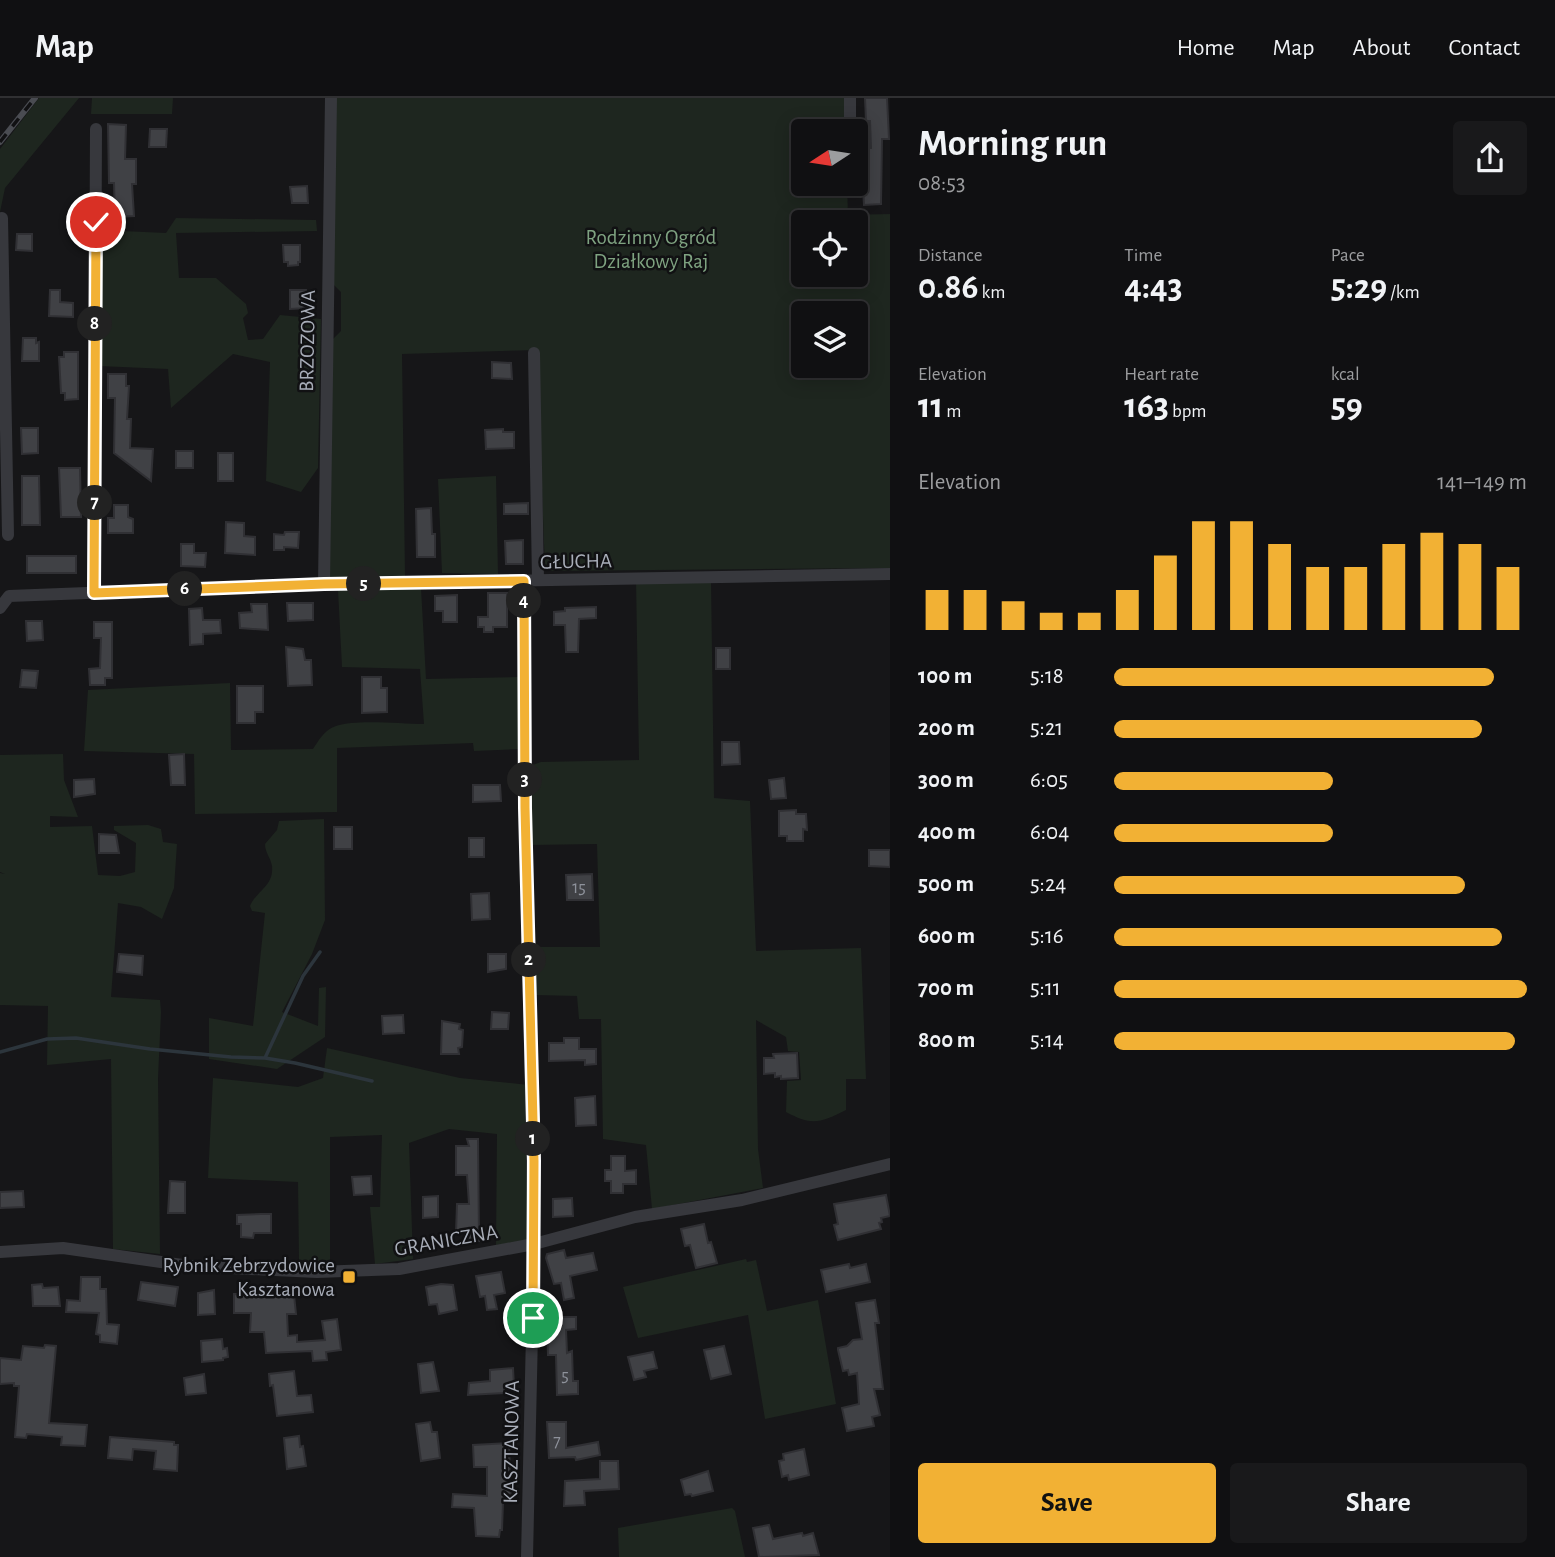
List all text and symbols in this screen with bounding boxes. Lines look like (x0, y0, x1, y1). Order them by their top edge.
text: Map (35, 31, 94, 64)
text: Home (1177, 36, 1235, 60)
text: Map (1273, 36, 1315, 60)
text: About (1353, 36, 1410, 60)
text: Contact (1448, 36, 1520, 60)
north arrow (791, 119, 868, 196)
map controls (791, 119, 868, 378)
button: share (1453, 121, 1527, 195)
text: Morning run (918, 125, 1107, 163)
text: 08:53 (918, 172, 965, 195)
pin (66, 192, 126, 252)
icon: check (77, 203, 115, 241)
button: locate (791, 210, 868, 287)
park label: Rodzinny Ogród Działkowy Raj (586, 227, 717, 272)
text: Distance (918, 246, 982, 265)
text: Time (1124, 246, 1162, 265)
text: Pace (1331, 246, 1365, 265)
text: 0.86 (918, 270, 978, 305)
text: 4:43 (1124, 270, 1183, 305)
text: 5:29 (1331, 270, 1387, 305)
text: km (978, 283, 1005, 302)
text: /km (1387, 283, 1420, 302)
street label: BRZOZOWA (296, 290, 319, 392)
button: layers (791, 301, 868, 378)
pin: 8 (78, 306, 112, 342)
text: 8 (90, 314, 99, 333)
text: Elevation (918, 365, 987, 384)
text: Heart rate (1124, 365, 1199, 384)
text: kcal (1331, 365, 1360, 384)
text: 11 (918, 389, 943, 424)
text: 163 (1124, 389, 1169, 424)
text: 59 (1331, 389, 1363, 424)
text: m (943, 402, 962, 421)
text: bpm (1169, 402, 1207, 421)
text: Elevation (918, 471, 1001, 494)
text: 141–149 m (1437, 471, 1527, 494)
pin: 7 (78, 486, 112, 520)
text: 7 (90, 493, 99, 512)
street label: GŁUCHA (540, 550, 612, 573)
pin: 5 (346, 566, 382, 602)
pin: 6 (168, 572, 202, 606)
text: 5 (359, 574, 368, 593)
text: 6 (180, 579, 189, 598)
pin: 4 (506, 584, 542, 618)
text: 4 (519, 591, 528, 610)
text: 100 m (918, 665, 972, 688)
text: 5:18 (1030, 665, 1064, 688)
text: 200 m (918, 717, 975, 740)
text: 5:21 (1030, 717, 1063, 740)
pin: 3 (508, 762, 542, 798)
text: 300 m (918, 769, 974, 792)
text: 6:05 (1030, 769, 1068, 792)
text: 3 (520, 770, 529, 789)
text: 400 m (918, 821, 976, 844)
text: 6:04 (1030, 821, 1069, 844)
text: 500 m (918, 873, 974, 896)
text: 5:24 (1030, 873, 1066, 896)
house number: 15 (572, 879, 586, 897)
text: 600 m (918, 925, 975, 948)
text: 5:16 (1030, 925, 1064, 948)
pin: 2 (512, 942, 546, 978)
text: 2 (524, 950, 533, 969)
text: 700 m (918, 977, 974, 1000)
text: 5:11 (1030, 977, 1061, 1000)
text: 800 m (918, 1029, 975, 1052)
text: 5:14 (1030, 1029, 1064, 1052)
pin: 1 (516, 1122, 550, 1156)
text: 1 (529, 1129, 536, 1148)
street label: GRANICZNA (393, 1221, 499, 1260)
place label: Rybnik Zebrzydowice Kasztanowa (162, 1255, 335, 1300)
marker: Rybnik Zebrzydowice Kasztanowa (341, 1269, 357, 1285)
pin (503, 1288, 563, 1348)
icon: arrive (514, 1299, 552, 1337)
house number: 5 (561, 1367, 569, 1385)
street label: KASZTANOWA (500, 1380, 523, 1504)
house number: 7 (553, 1433, 561, 1451)
button: Save (918, 1463, 1216, 1543)
button: Share (1230, 1463, 1527, 1543)

